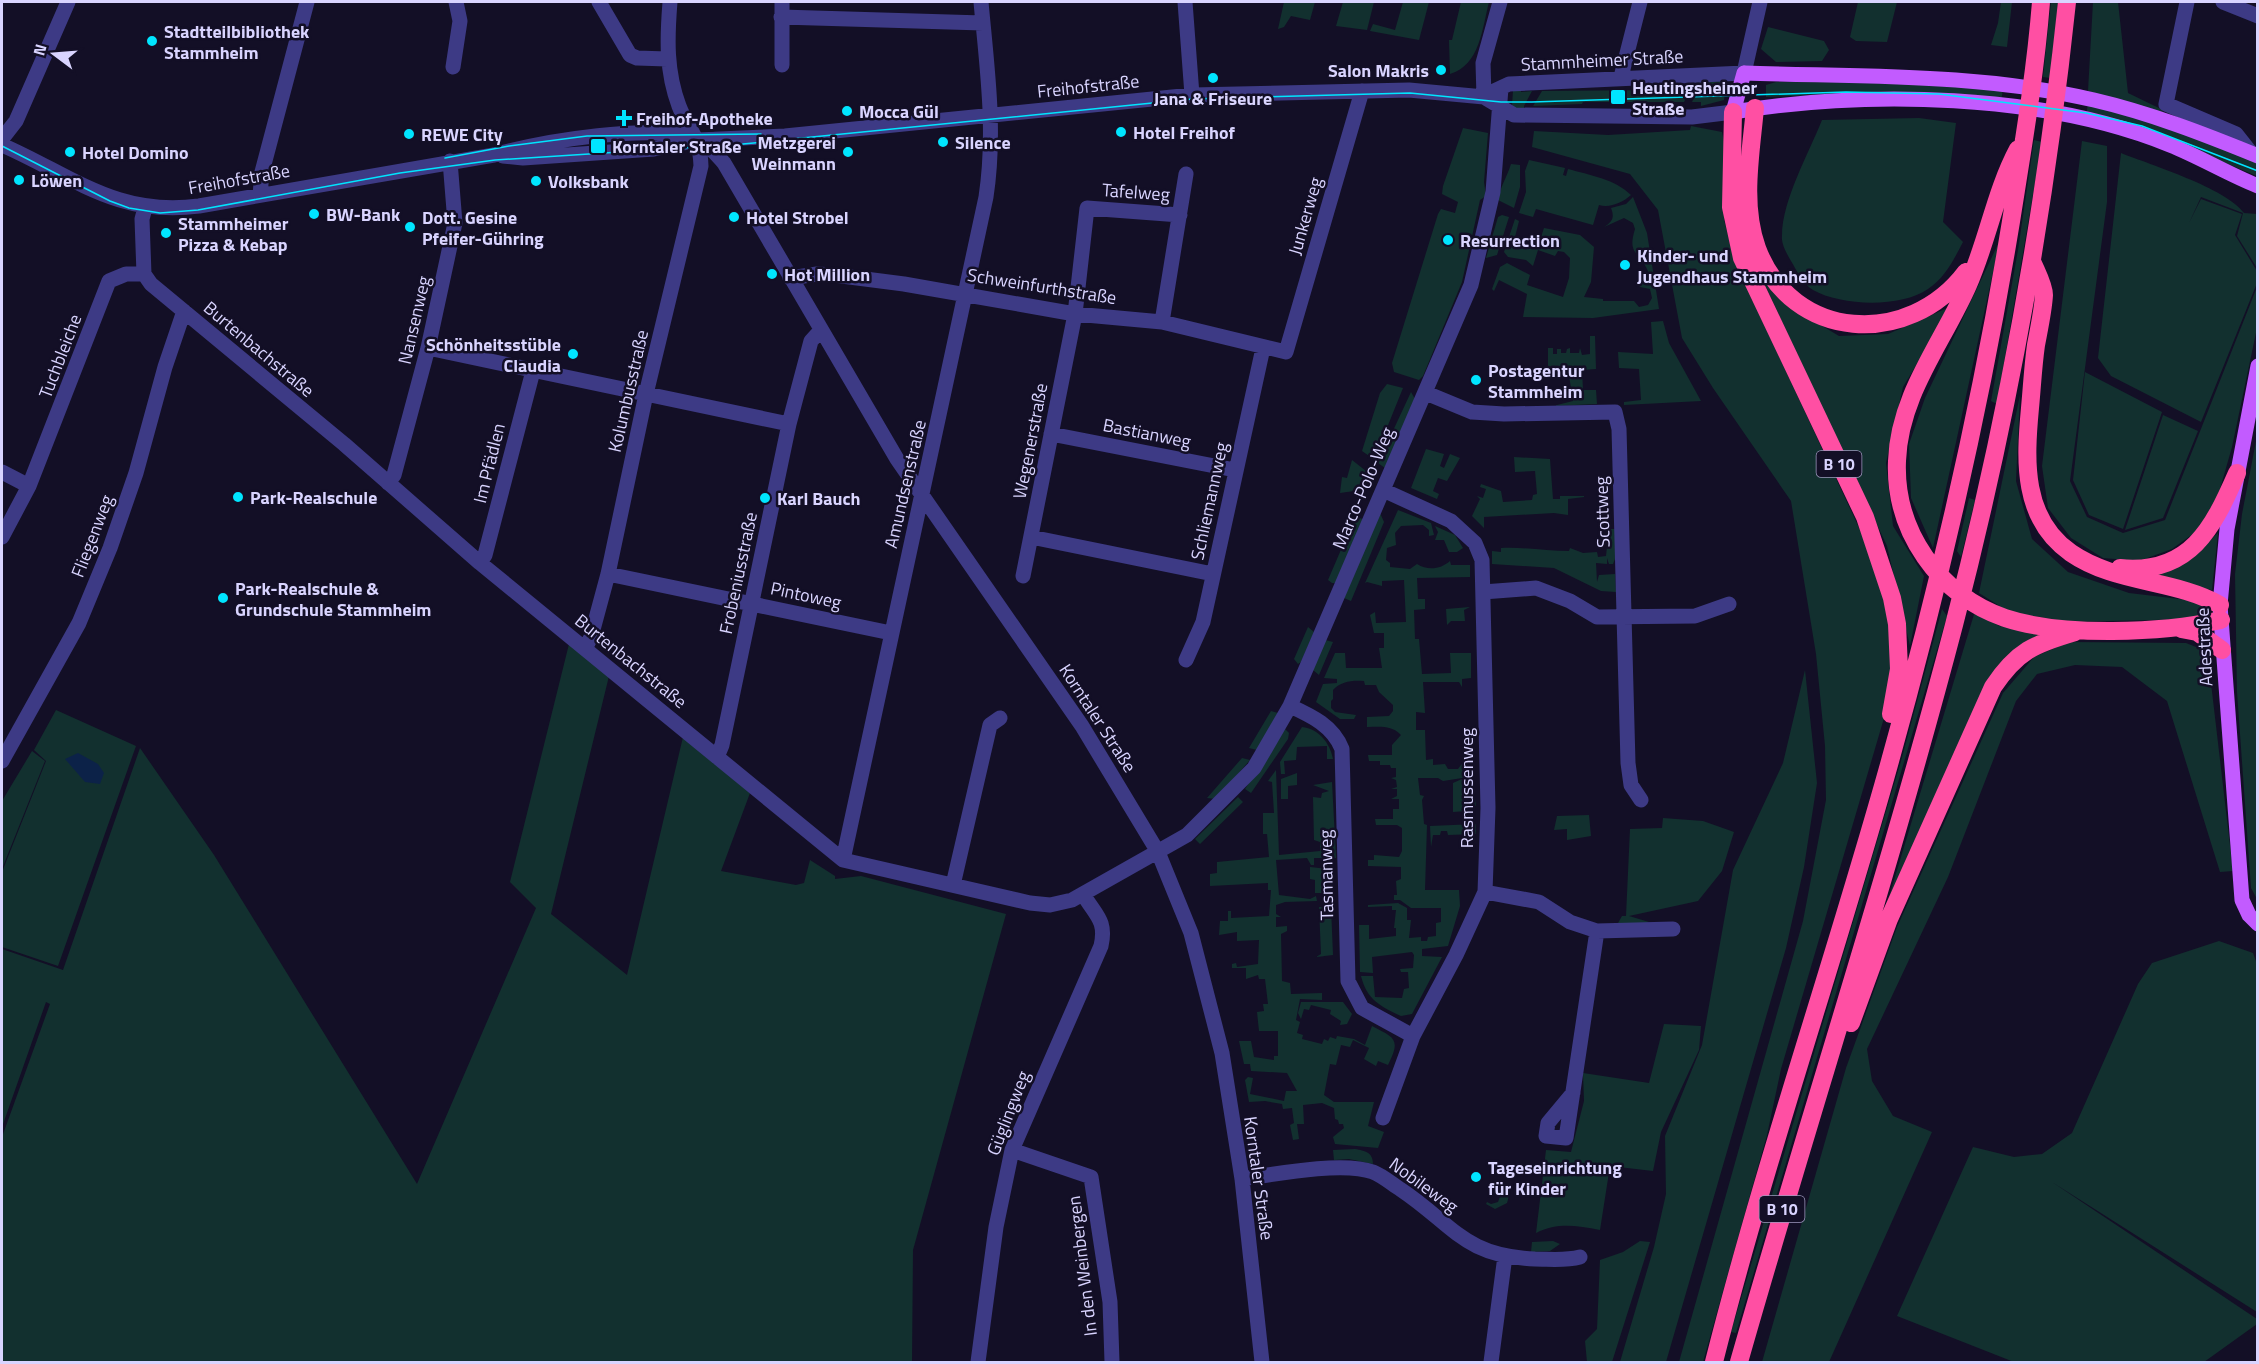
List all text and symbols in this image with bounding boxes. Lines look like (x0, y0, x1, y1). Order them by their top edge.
place label: Stadtteilbibliothek Stammheim (164, 18, 310, 66)
north arrow (24, 24, 84, 84)
marker: Stadtteilbibliothek Stammheim (145, 34, 159, 48)
text: N (27, 41, 53, 59)
street label: Stammheimer Straße (1520, 42, 1684, 78)
place label: Salon Makris (1328, 57, 1429, 84)
marker: Salon Makris (1434, 63, 1448, 77)
street label: Freihofstraße (1036, 67, 1140, 105)
marker: Jana & Friseure (1206, 71, 1220, 85)
place label: Heutingsheimer Straße (1632, 74, 1758, 122)
place label: Jana & Friseure (1154, 85, 1272, 112)
marker: Heutingsheimer Straße (1609, 88, 1627, 106)
place label: Mocca Gül (859, 98, 939, 125)
marker: Mocca Gül (840, 104, 854, 118)
place label: Freihof-Apotheke (636, 105, 773, 132)
marker: Freihof-Apotheke (617, 111, 631, 125)
place label: Hotel Freihof (1133, 119, 1236, 146)
place label: REWE City (421, 121, 503, 148)
marker: Hotel Freihof (1114, 125, 1128, 139)
marker: REWE City (402, 127, 416, 141)
place label: Metzgerei Weinmann (752, 129, 836, 177)
place label: Silence (955, 129, 1011, 156)
place label: Korntaler Straße (612, 133, 741, 160)
marker: Silence (936, 135, 950, 149)
marker: Korntaler Straße (589, 137, 607, 155)
place label: Hotel Domino (82, 139, 189, 166)
marker: Hotel Domino (63, 145, 77, 159)
marker: Metzgerei Weinmann (841, 145, 855, 159)
street label: Freihofstraße (186, 157, 292, 201)
place label: Löwen (31, 167, 82, 194)
place label: Volksbank (548, 168, 629, 195)
marker: Löwen (12, 173, 26, 187)
marker: Volksbank (529, 174, 543, 188)
street label: Junkerweg (1281, 174, 1329, 258)
street label: Tafelweg (1101, 176, 1171, 208)
place label: BW-Bank (326, 201, 401, 228)
place label: Dott. Gesine Pfeifer-Gühring (422, 204, 544, 252)
place label: Hotel Strobel (746, 204, 849, 231)
marker: BW-Bank (307, 207, 321, 221)
place label: Stammheimer Pizza & Kebap (178, 210, 289, 258)
marker: Hotel Strobel (727, 210, 741, 224)
marker: Dott. Gesine Pfeifer-Gühring (403, 220, 417, 234)
marker: Stammheimer Pizza & Kebap (159, 226, 173, 240)
place label: Resurrection (1460, 227, 1560, 254)
marker: Resurrection (1441, 233, 1455, 247)
place label: Kinder- und Jugendhaus Stammheim (1637, 242, 1827, 290)
marker: Kinder- und Jugendhaus Stammheim (1618, 258, 1632, 272)
place label: Hot Million (784, 261, 870, 288)
street label: Schweinfurthstraße (966, 261, 1118, 311)
marker: Hot Million (765, 267, 779, 281)
street label: Nansenweg (391, 273, 437, 367)
street label: Burtenbachstraße (198, 295, 320, 403)
street label: Tuchbleiche (32, 310, 88, 402)
street label: Kolumbusstraße (601, 327, 655, 455)
place label: Schönheitsstüble Claudia (426, 331, 561, 379)
marker: Schönheitsstüble Claudia (566, 347, 580, 361)
place label: Postagentur Stammheim (1488, 357, 1585, 405)
marker: Postagentur Stammheim (1469, 373, 1483, 387)
street label: Wegenerstraße (1006, 381, 1054, 501)
street label: Bastianweg (1101, 411, 1193, 455)
street label: Amundsenstraße (877, 417, 933, 551)
street label: Im Pfädlen (466, 420, 512, 506)
street label: Marco-Polo-Weg (1325, 423, 1401, 553)
street label: Schliemannweg (1183, 440, 1235, 562)
road number: B 10 (1816, 451, 1862, 477)
street label: Scottweg (1587, 476, 1617, 548)
place label: Park-Realschule (250, 484, 377, 511)
place label: Karl Bauch (777, 485, 860, 512)
marker: Park-Realschule (231, 490, 245, 504)
street label: Fliegenweg (64, 491, 120, 581)
marker: Karl Bauch (758, 491, 772, 505)
street label: Frobeniusstraße (712, 510, 764, 636)
street label: Pintoweg (768, 574, 844, 616)
place label: Park-Realschule & Grundschule Stammheim (235, 575, 431, 623)
marker: Park-Realschule & Grundschule Stammheim (216, 591, 230, 605)
street label: Burtenbachstraße (569, 607, 693, 715)
street label: Adestraße (2188, 607, 2220, 687)
street label: Korntaler Straße (1053, 658, 1143, 778)
street label: Rasmussenweg (1453, 728, 1480, 848)
street label: Tasmanweg (1312, 829, 1340, 921)
street label: Güglingweg (979, 1067, 1037, 1159)
street label: Korntaler Straße (1237, 1114, 1281, 1242)
street label: Nobileweg (1384, 1151, 1464, 1219)
place label: Tageseinrichtung für Kinder (1488, 1154, 1622, 1202)
marker: Tageseinrichtung für Kinder (1469, 1170, 1483, 1184)
street label: In den Weinbergen (1060, 1194, 1104, 1338)
road number: B 10 (1760, 1196, 1804, 1222)

